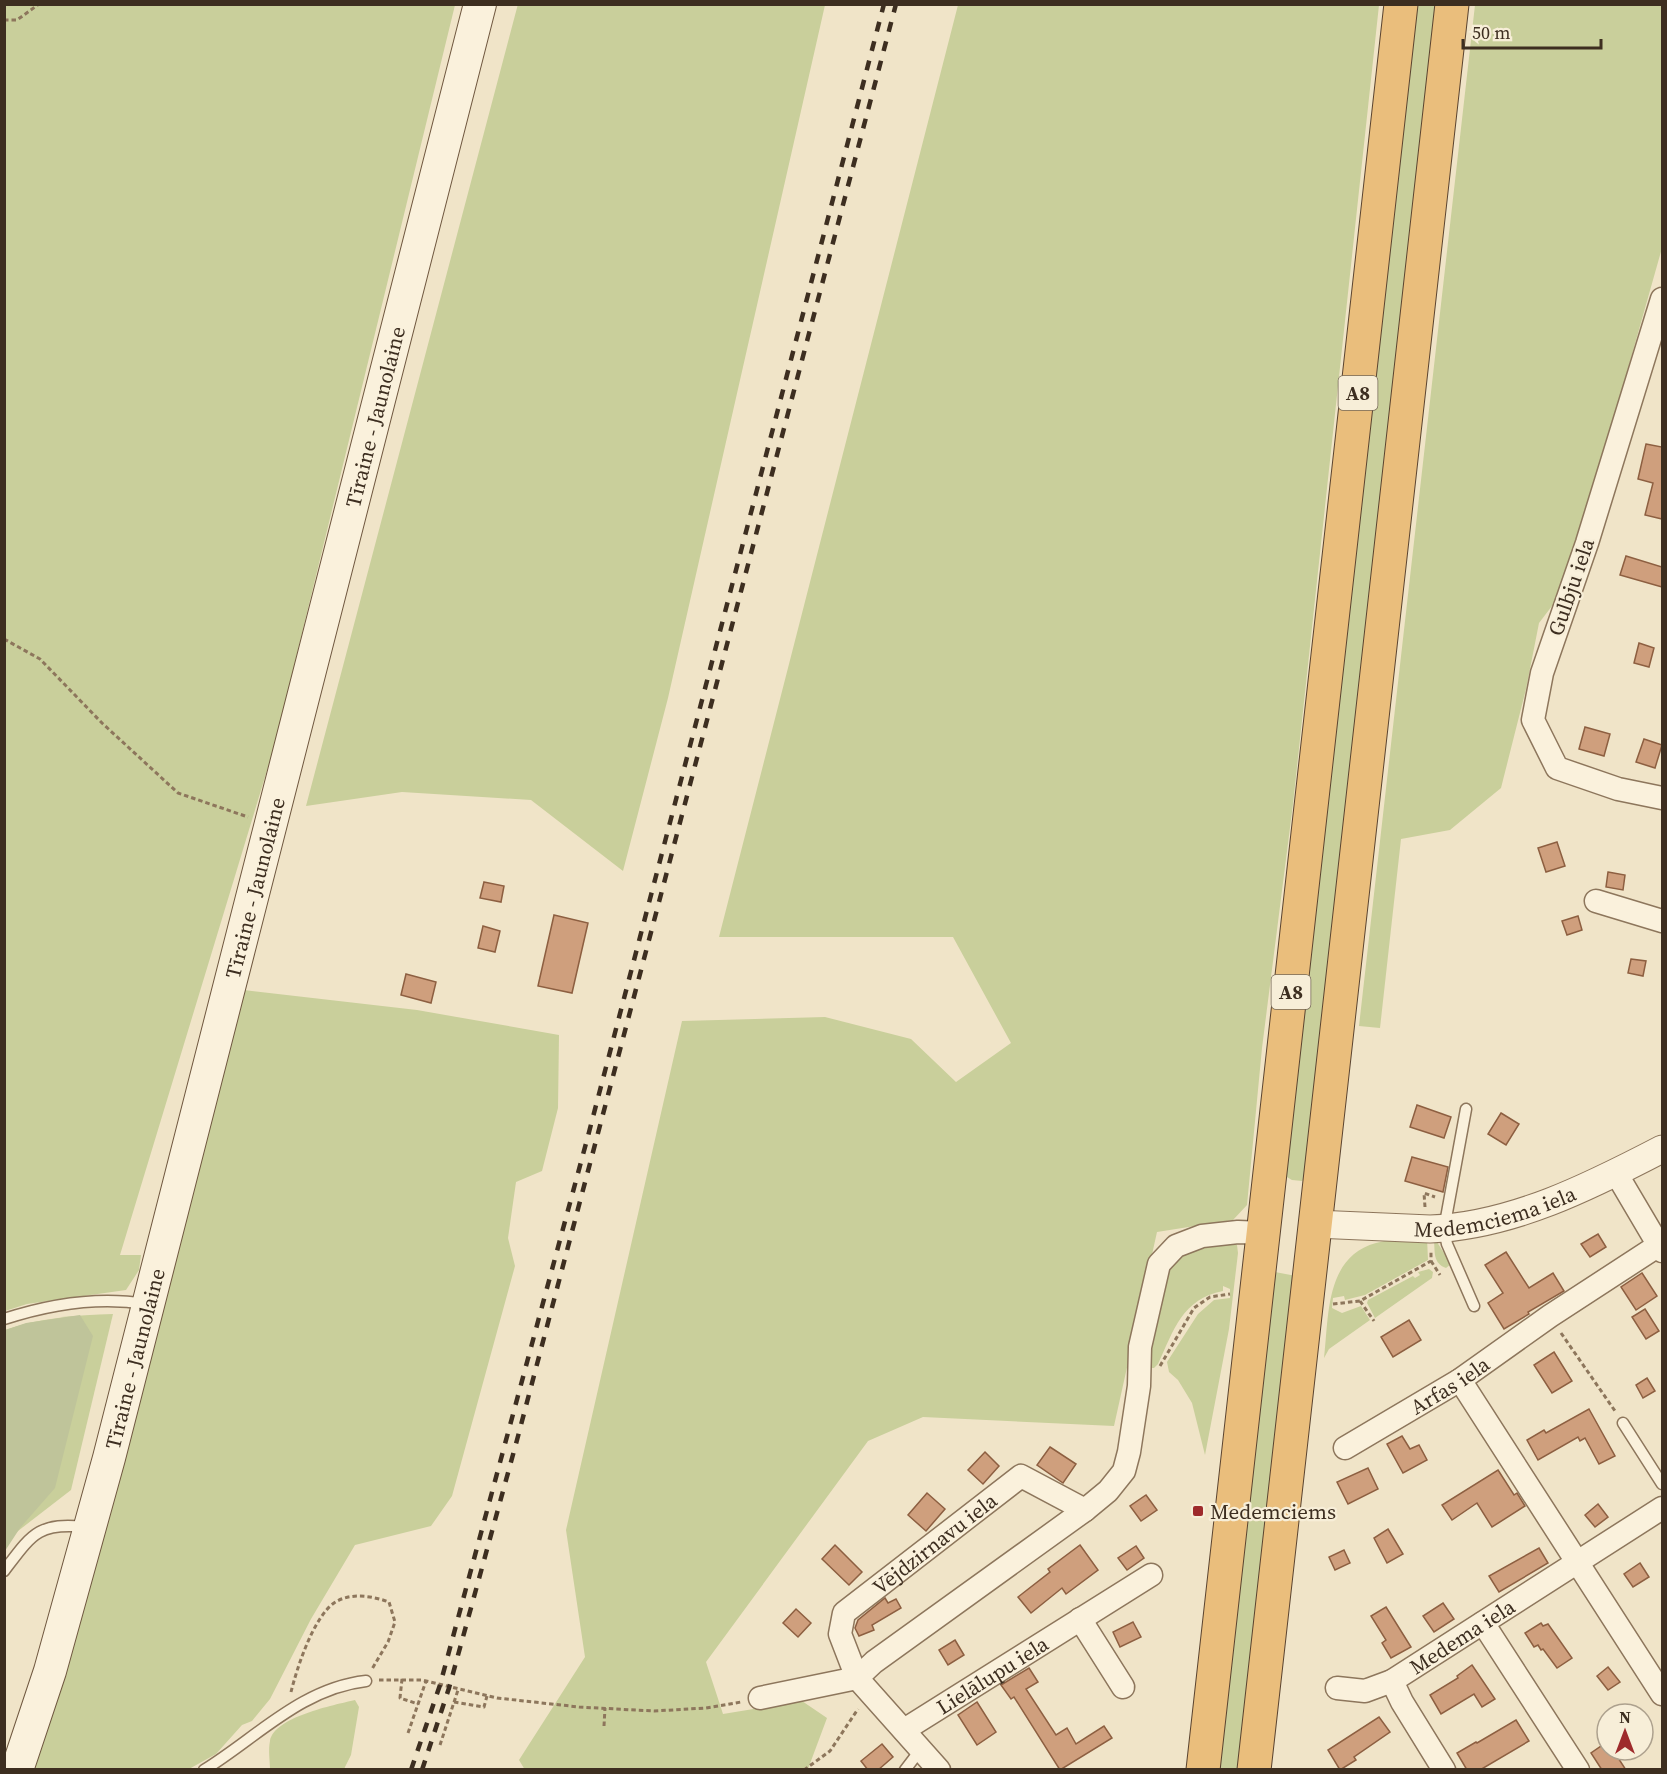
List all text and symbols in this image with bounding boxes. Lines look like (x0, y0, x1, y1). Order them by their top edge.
scale bar (1463, 12, 1601, 50)
text: 50 m (1472, 20, 1510, 45)
street label: Tīraine - Jaunolaine (338, 323, 412, 510)
road number: A8 (1338, 376, 1378, 410)
street label: Gulbju iela (1541, 534, 1601, 640)
street label: Tīraine - Jaunolaine (218, 794, 292, 981)
road number: A8 (1272, 975, 1310, 1009)
street label: Medemciema iela (1413, 1178, 1580, 1244)
street label: Tīraine - Jaunolaine (97, 1265, 171, 1452)
street label: Arfas iela (1405, 1349, 1495, 1421)
street label: Vējdzirnavu iela (866, 1485, 1003, 1601)
place label: Medemciems (1210, 1497, 1336, 1526)
marker: Medemciems (1191, 1504, 1205, 1518)
street label: Medema iela (1404, 1591, 1520, 1681)
street label: Lielālupu iela (931, 1629, 1054, 1721)
north arrow (1595, 1702, 1655, 1762)
text: N (1619, 1706, 1631, 1728)

